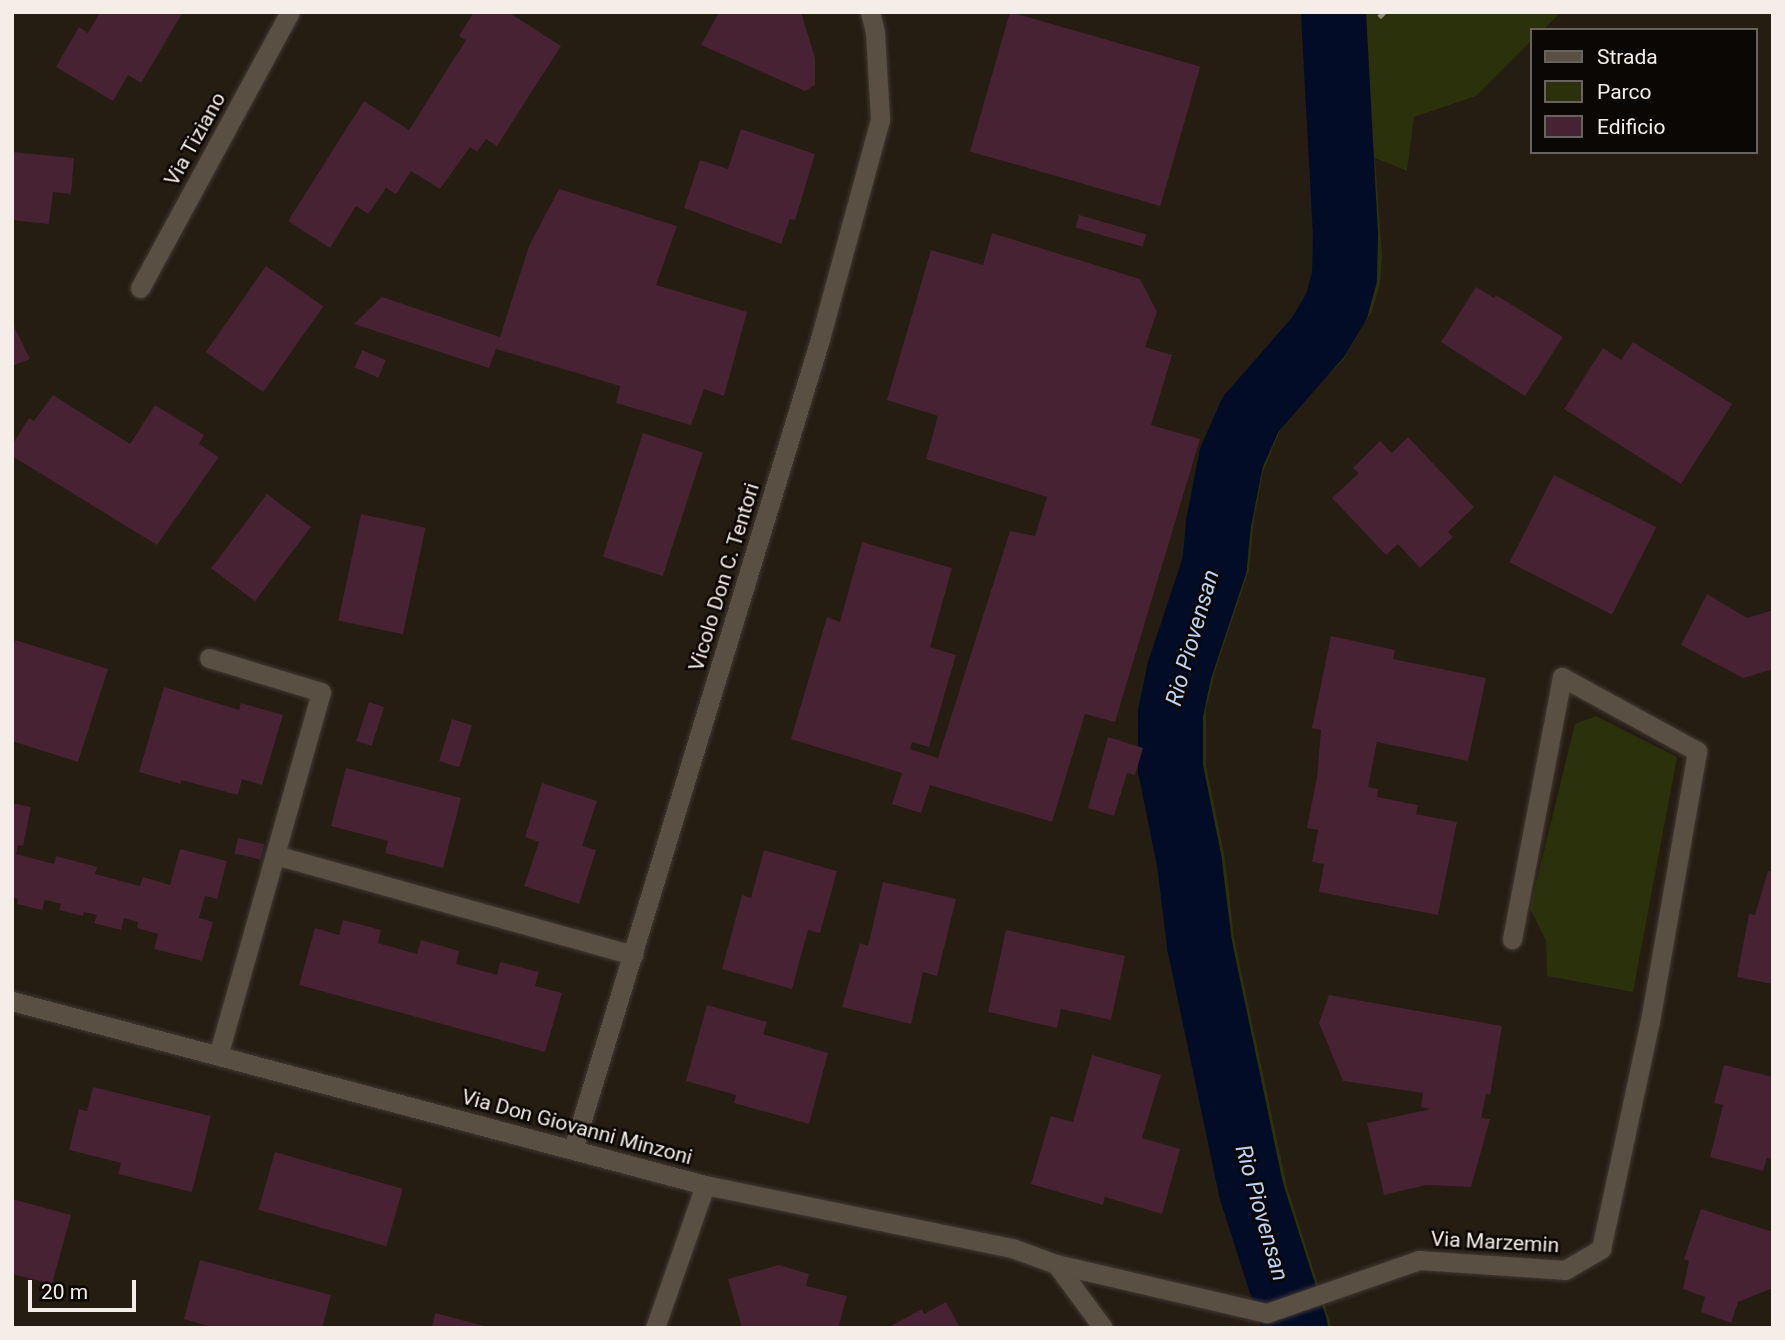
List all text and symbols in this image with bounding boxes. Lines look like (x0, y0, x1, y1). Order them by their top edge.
legend (1530, 28, 1757, 154)
text: Strada (1597, 45, 1658, 69)
text: Parco (1597, 80, 1651, 104)
street label: Via Tiziano (159, 88, 231, 190)
text: Edificio (1597, 115, 1665, 139)
street label: Vicolo Don C. Tentori (683, 480, 765, 674)
water label: Rio Piovensan (1160, 567, 1226, 709)
street label: Via Don Giovanni Minzoni (459, 1084, 695, 1170)
water label: Rio Piovensan (1228, 1142, 1294, 1284)
street label: Via Marzemin (1430, 1226, 1560, 1258)
scale bar (32, 1266, 140, 1310)
text: 20 m (41, 1280, 88, 1304)

